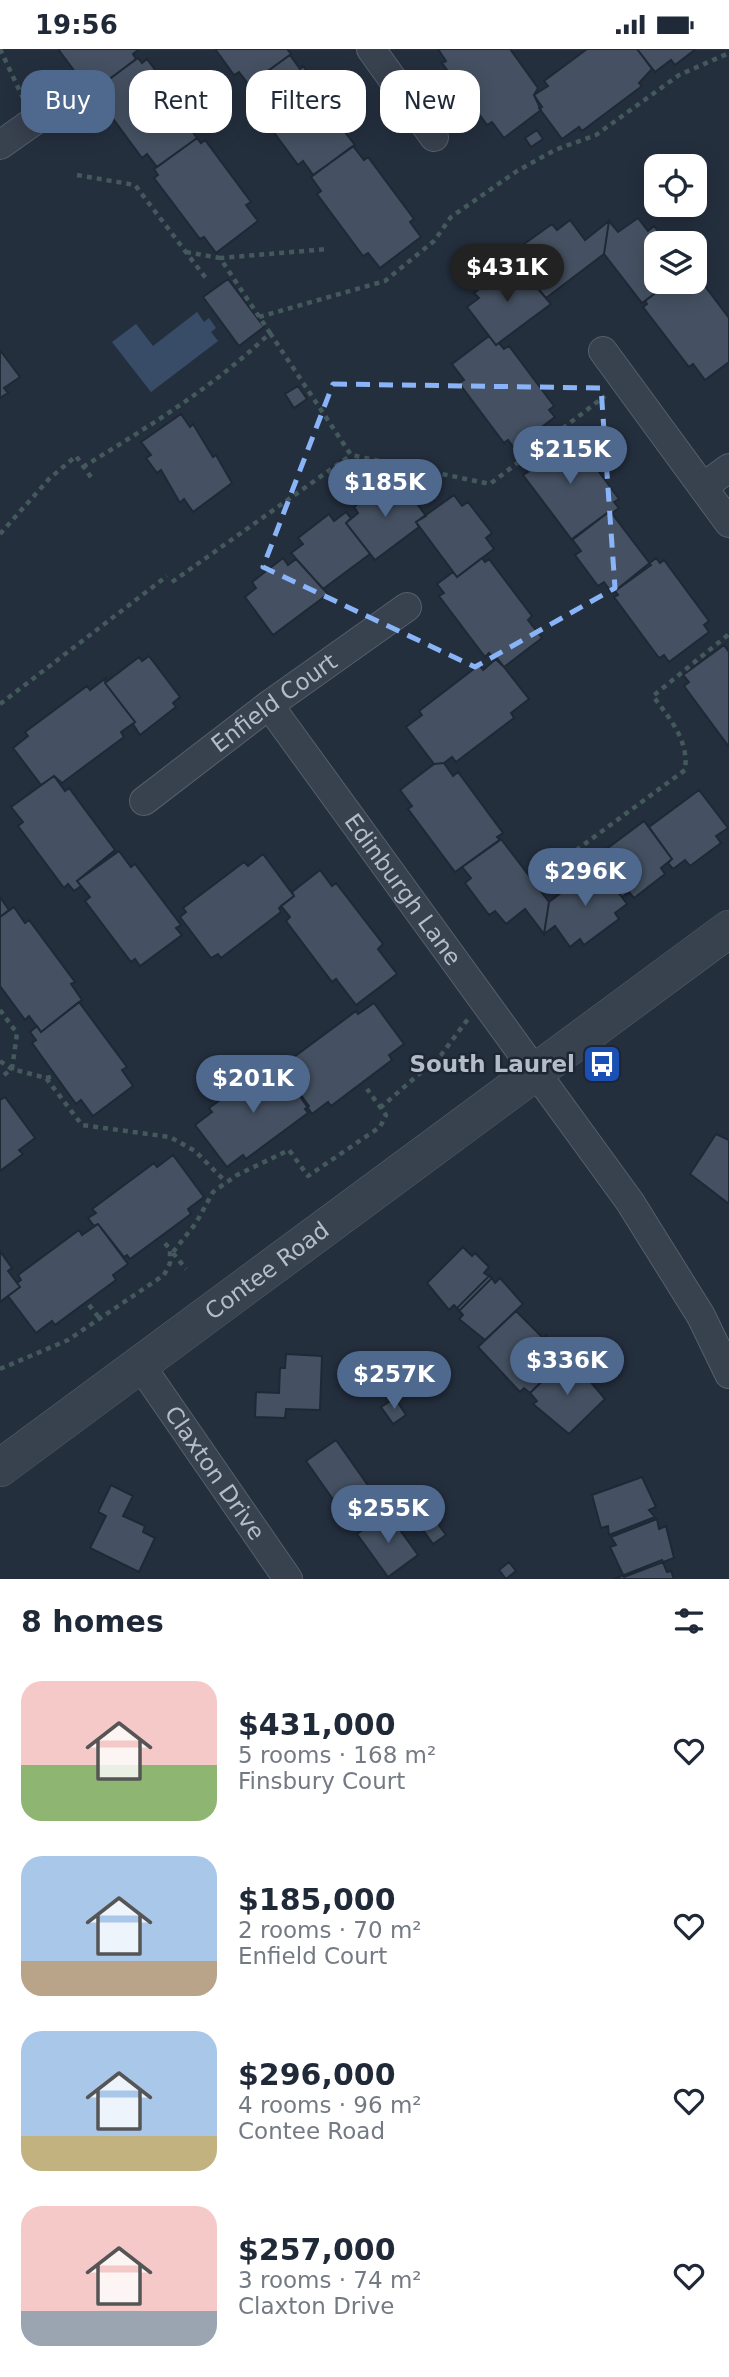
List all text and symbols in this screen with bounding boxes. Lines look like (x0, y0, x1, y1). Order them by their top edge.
text: 19:56 (35, 10, 118, 40)
chip: Buy (21, 70, 115, 133)
chip: Rent (129, 70, 232, 133)
chip: Filters (246, 70, 366, 133)
chip: New (380, 70, 480, 133)
map controls (644, 154, 707, 294)
button: locate (644, 154, 707, 217)
button: layers (644, 231, 707, 294)
pin: $431K (458, 245, 556, 304)
text: $431K (466, 254, 548, 280)
pin: $215K (521, 427, 619, 486)
text: $215K (529, 436, 611, 462)
pin: $185K (336, 459, 434, 519)
text: $185K (344, 469, 426, 495)
street label: Enfield Court (206, 648, 342, 758)
street label: Edinburgh Lane (339, 809, 467, 970)
pin: $296K (536, 849, 634, 908)
text: $296K (544, 858, 626, 884)
bus stop icon: South Laurel (581, 1043, 623, 1085)
place label: South Laurel (410, 1051, 575, 1077)
pin: $201K (204, 1055, 302, 1115)
text: $201K (212, 1065, 294, 1091)
street label: Contee Road (200, 1216, 334, 1325)
pin: $336K (518, 1337, 616, 1397)
text: $336K (526, 1347, 608, 1373)
pin: $257K (345, 1351, 443, 1411)
text: $257K (353, 1361, 435, 1387)
street label: Claxton Drive (160, 1401, 270, 1545)
pin: $255K (339, 1485, 437, 1545)
text: $255K (347, 1495, 429, 1521)
icon: filters (670, 1602, 708, 1640)
text: 8 homes (21, 1604, 164, 1639)
text: $431,000 (238, 1707, 396, 1742)
icon: home (77, 1709, 161, 1793)
icon: heart (670, 1732, 708, 1770)
text: 5 rooms · 168 m² (238, 1742, 436, 1768)
text: Finsbury Court (238, 1768, 405, 1794)
text: $185,000 (238, 1882, 396, 1917)
icon: home (77, 1884, 161, 1968)
icon: heart (670, 1907, 708, 1945)
text: 2 rooms · 70 m² (238, 1917, 422, 1943)
text: Enfield Court (238, 1943, 387, 1969)
text: $296,000 (238, 2057, 396, 2092)
icon: home (77, 2059, 161, 2143)
icon: heart (670, 2082, 708, 2120)
text: 4 rooms · 96 m² (238, 2092, 422, 2118)
text: Contee Road (238, 2118, 385, 2144)
text: $257,000 (238, 2232, 396, 2267)
icon: home (77, 2234, 161, 2318)
icon: heart (670, 2257, 708, 2295)
text: 3 rooms · 74 m² (238, 2267, 422, 2293)
text: Claxton Drive (238, 2293, 394, 2319)

